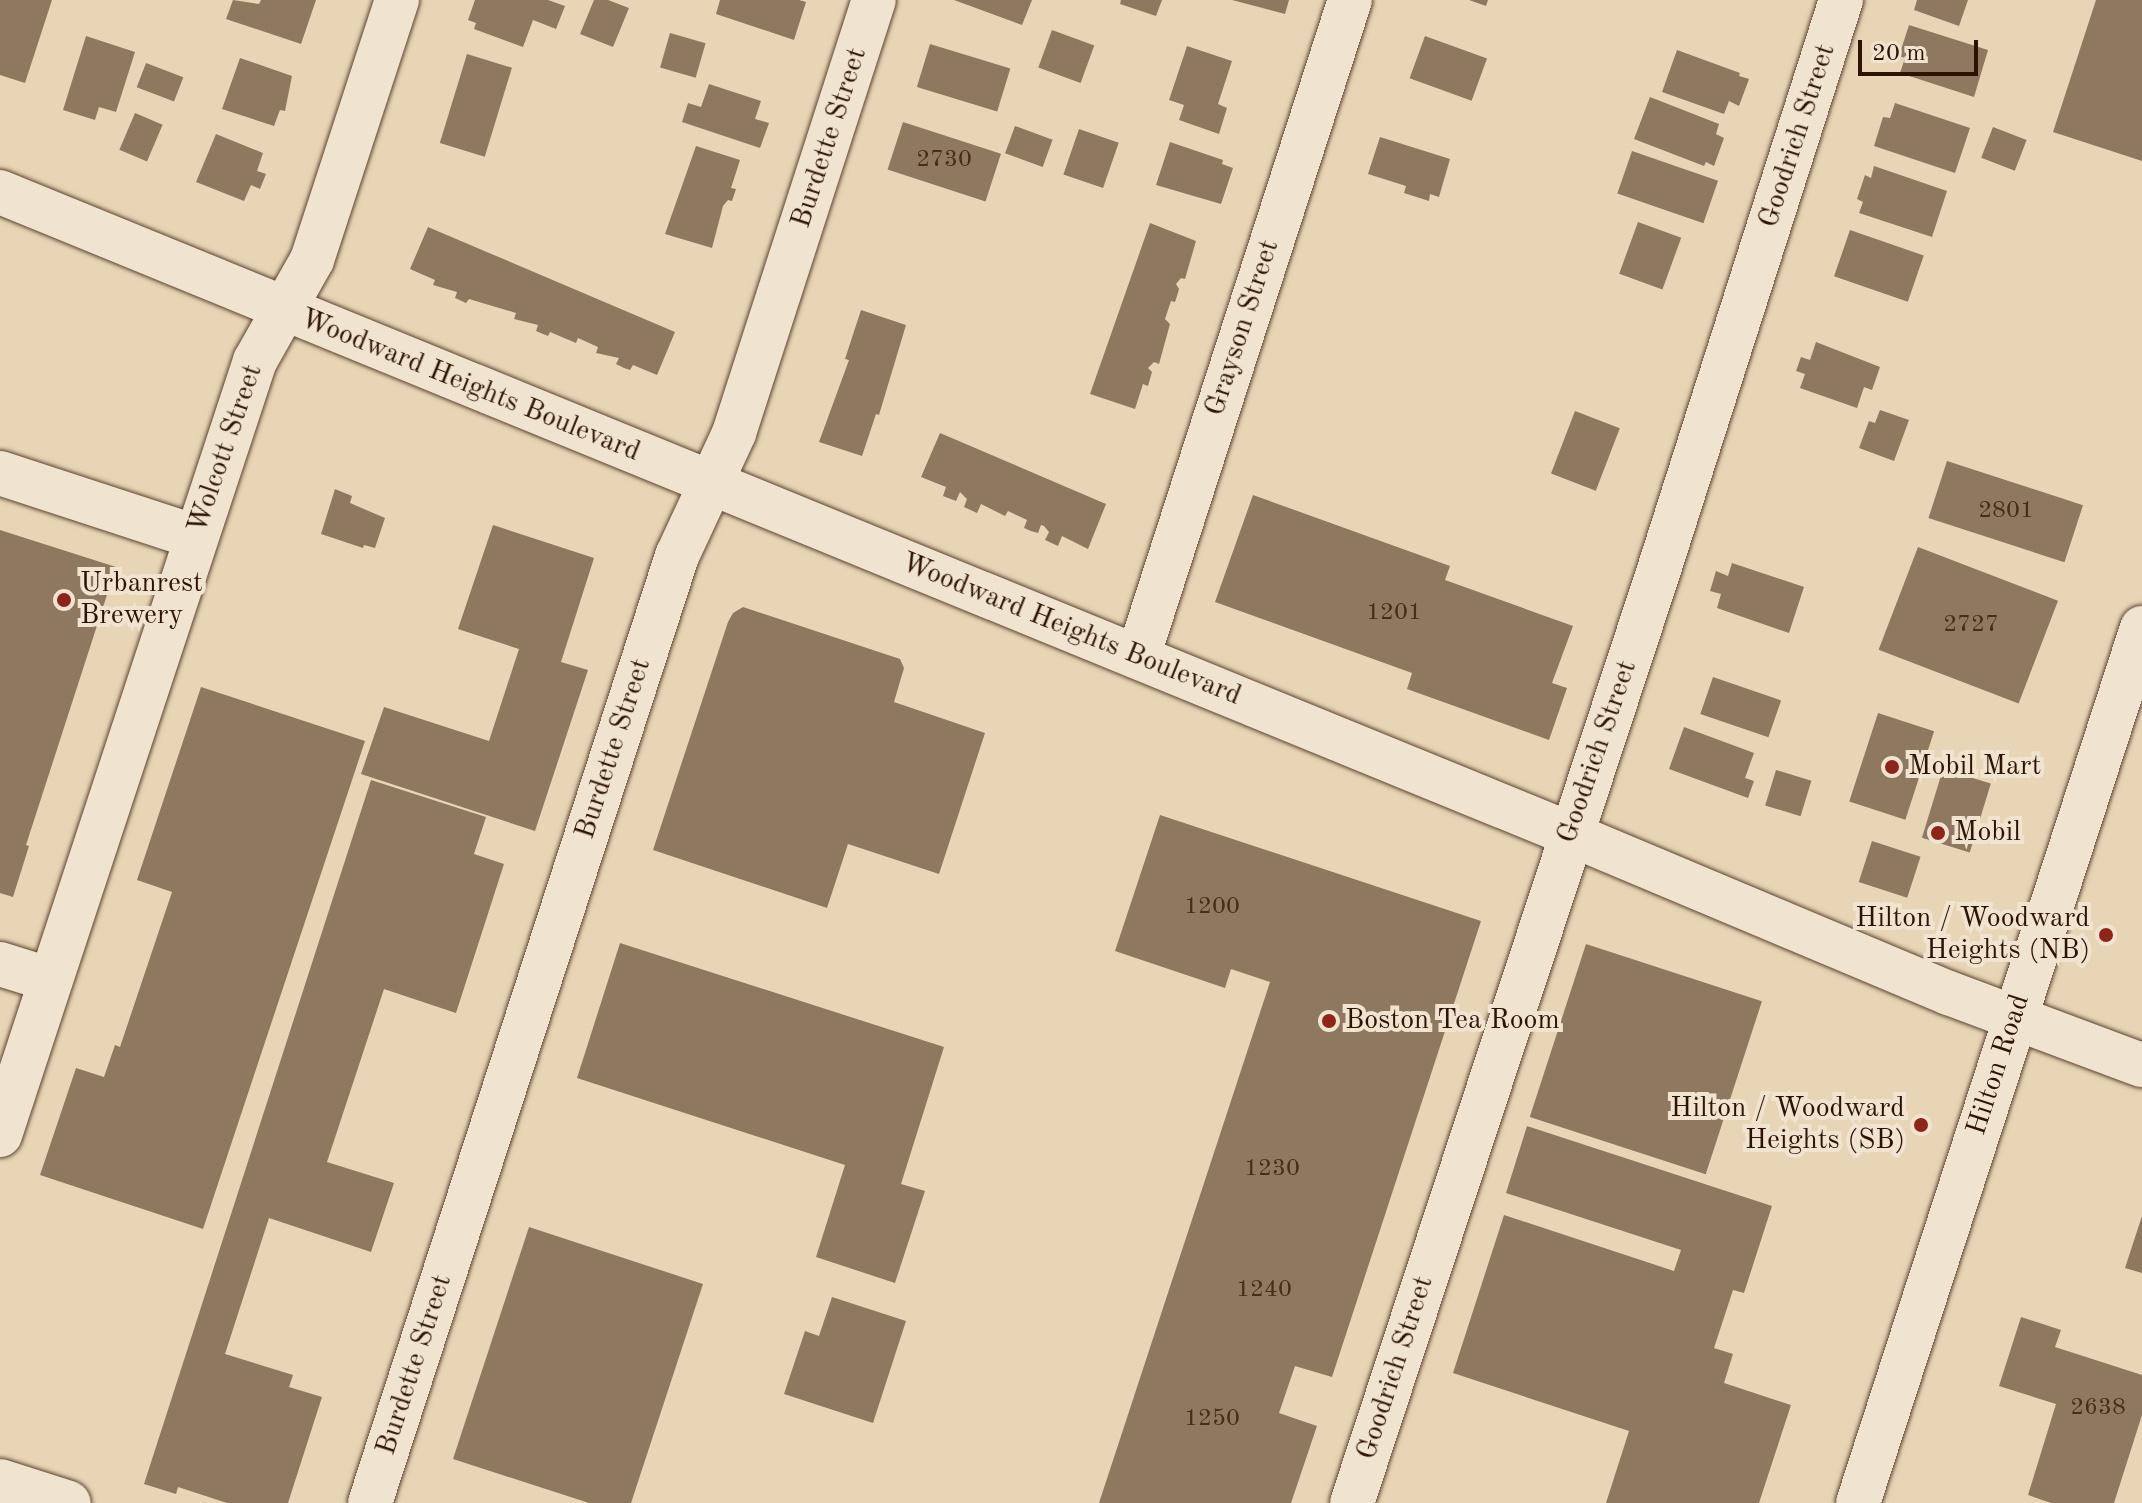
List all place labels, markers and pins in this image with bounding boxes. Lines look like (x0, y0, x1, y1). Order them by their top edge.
place label: Urbanrest Brewery (80, 567, 203, 633)
marker: Urbanrest Brewery (55, 591, 73, 609)
place label: Mobil Mart (1908, 750, 2041, 784)
marker: Mobil Mart (1883, 758, 1901, 776)
place label: Mobil (1954, 816, 2021, 850)
marker: Mobil (1929, 824, 1947, 842)
place label: Hilton / Woodward Heights (NB) (1855, 902, 2090, 968)
marker: Hilton / Woodward Heights (NB) (2097, 926, 2115, 944)
place label: Boston Tea Room (1345, 1004, 1560, 1038)
marker: Boston Tea Room (1320, 1012, 1338, 1030)
place label: Hilton / Woodward Heights (SB) (1670, 1092, 1905, 1158)
marker: Hilton / Woodward Heights (SB) (1912, 1116, 1930, 1134)

